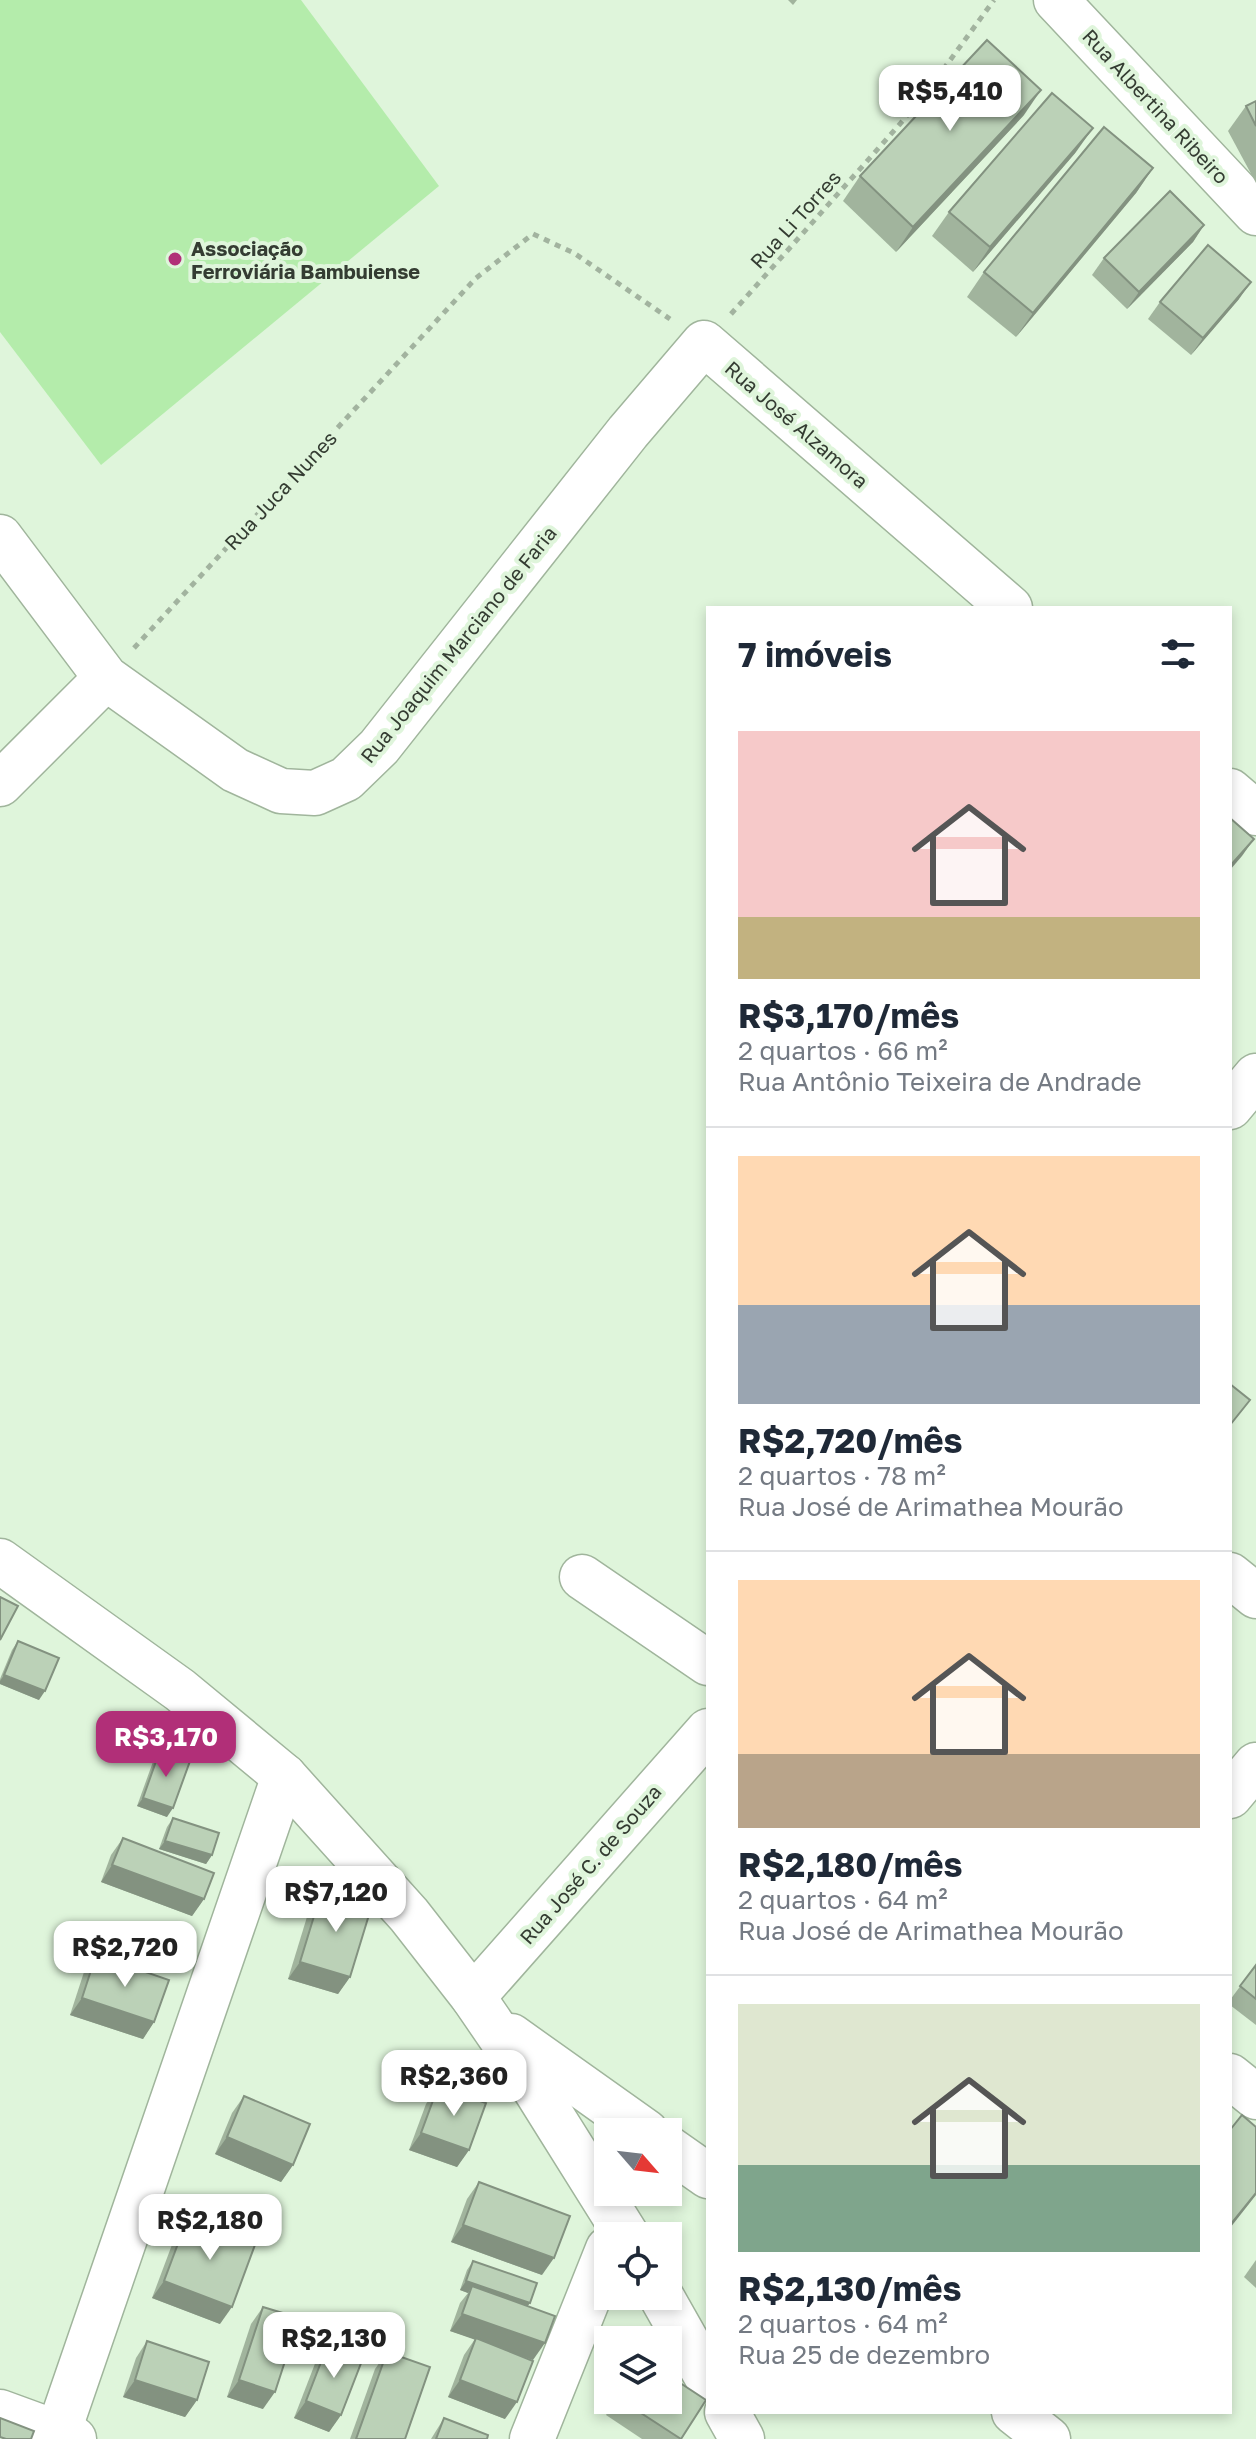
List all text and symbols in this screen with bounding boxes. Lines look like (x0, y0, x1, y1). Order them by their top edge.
street label: Rua Albertina Ribeiro (1078, 24, 1234, 188)
pin: R$5,410 (876, 65, 1024, 133)
text: R$5,410 (897, 75, 1003, 106)
street label: Rua Li Torres (745, 165, 845, 273)
place label: Associação Ferroviária Bambuiense (191, 236, 420, 283)
marker: Associação Ferroviária Bambuiense (166, 250, 184, 268)
street label: Rua José Alzamora (721, 355, 873, 493)
street label: Rua Juca Nunes (219, 426, 341, 554)
street label: Rua Joaquim Marciano de Faria (355, 521, 561, 767)
icon: filters (1156, 632, 1200, 676)
text: 7 imóveis (738, 634, 892, 674)
icon: home (897, 783, 1041, 927)
text: R$3,170/mês (738, 995, 959, 1035)
text: 2 quartos · 66 m² (738, 1035, 948, 1066)
text: Rua Antônio Teixeira de Andrade (738, 1066, 1142, 1097)
icon: home (897, 1208, 1041, 1352)
text: R$2,720/mês (738, 1420, 963, 1460)
text: 2 quartos · 78 m² (738, 1460, 946, 1491)
text: Rua José de Arimathea Mourão (738, 1491, 1124, 1522)
icon: home (897, 1632, 1041, 1776)
pin: R$3,170 (92, 1711, 240, 1779)
text: R$3,170 (114, 1721, 218, 1752)
street label: Rua José C. de Souza (514, 1779, 666, 1949)
text: R$2,180/mês (738, 1844, 963, 1884)
pin: R$7,120 (262, 1866, 410, 1934)
text: R$7,120 (284, 1876, 388, 1907)
text: 2 quartos · 64 m² (738, 1884, 948, 1915)
text: Rua José de Arimathea Mourão (738, 1915, 1124, 1946)
pin: R$2,720 (51, 1921, 199, 1989)
text: R$2,720 (72, 1931, 178, 1962)
pin: R$2,360 (380, 2050, 528, 2118)
icon: home (897, 2056, 1041, 2200)
text: R$2,360 (400, 2060, 508, 2091)
north arrow (594, 2118, 682, 2206)
map controls (594, 2118, 682, 2414)
pin: R$2,180 (136, 2194, 284, 2262)
text: R$2,180 (157, 2204, 263, 2235)
button: locate (594, 2222, 682, 2310)
text: R$2,130/mês (738, 2268, 962, 2308)
text: 2 quartos · 64 m² (738, 2308, 948, 2339)
pin: R$2,130 (260, 2312, 408, 2380)
text: R$2,130 (281, 2322, 387, 2353)
button: layers (594, 2326, 682, 2414)
text: Rua 25 de dezembro (738, 2339, 990, 2370)

